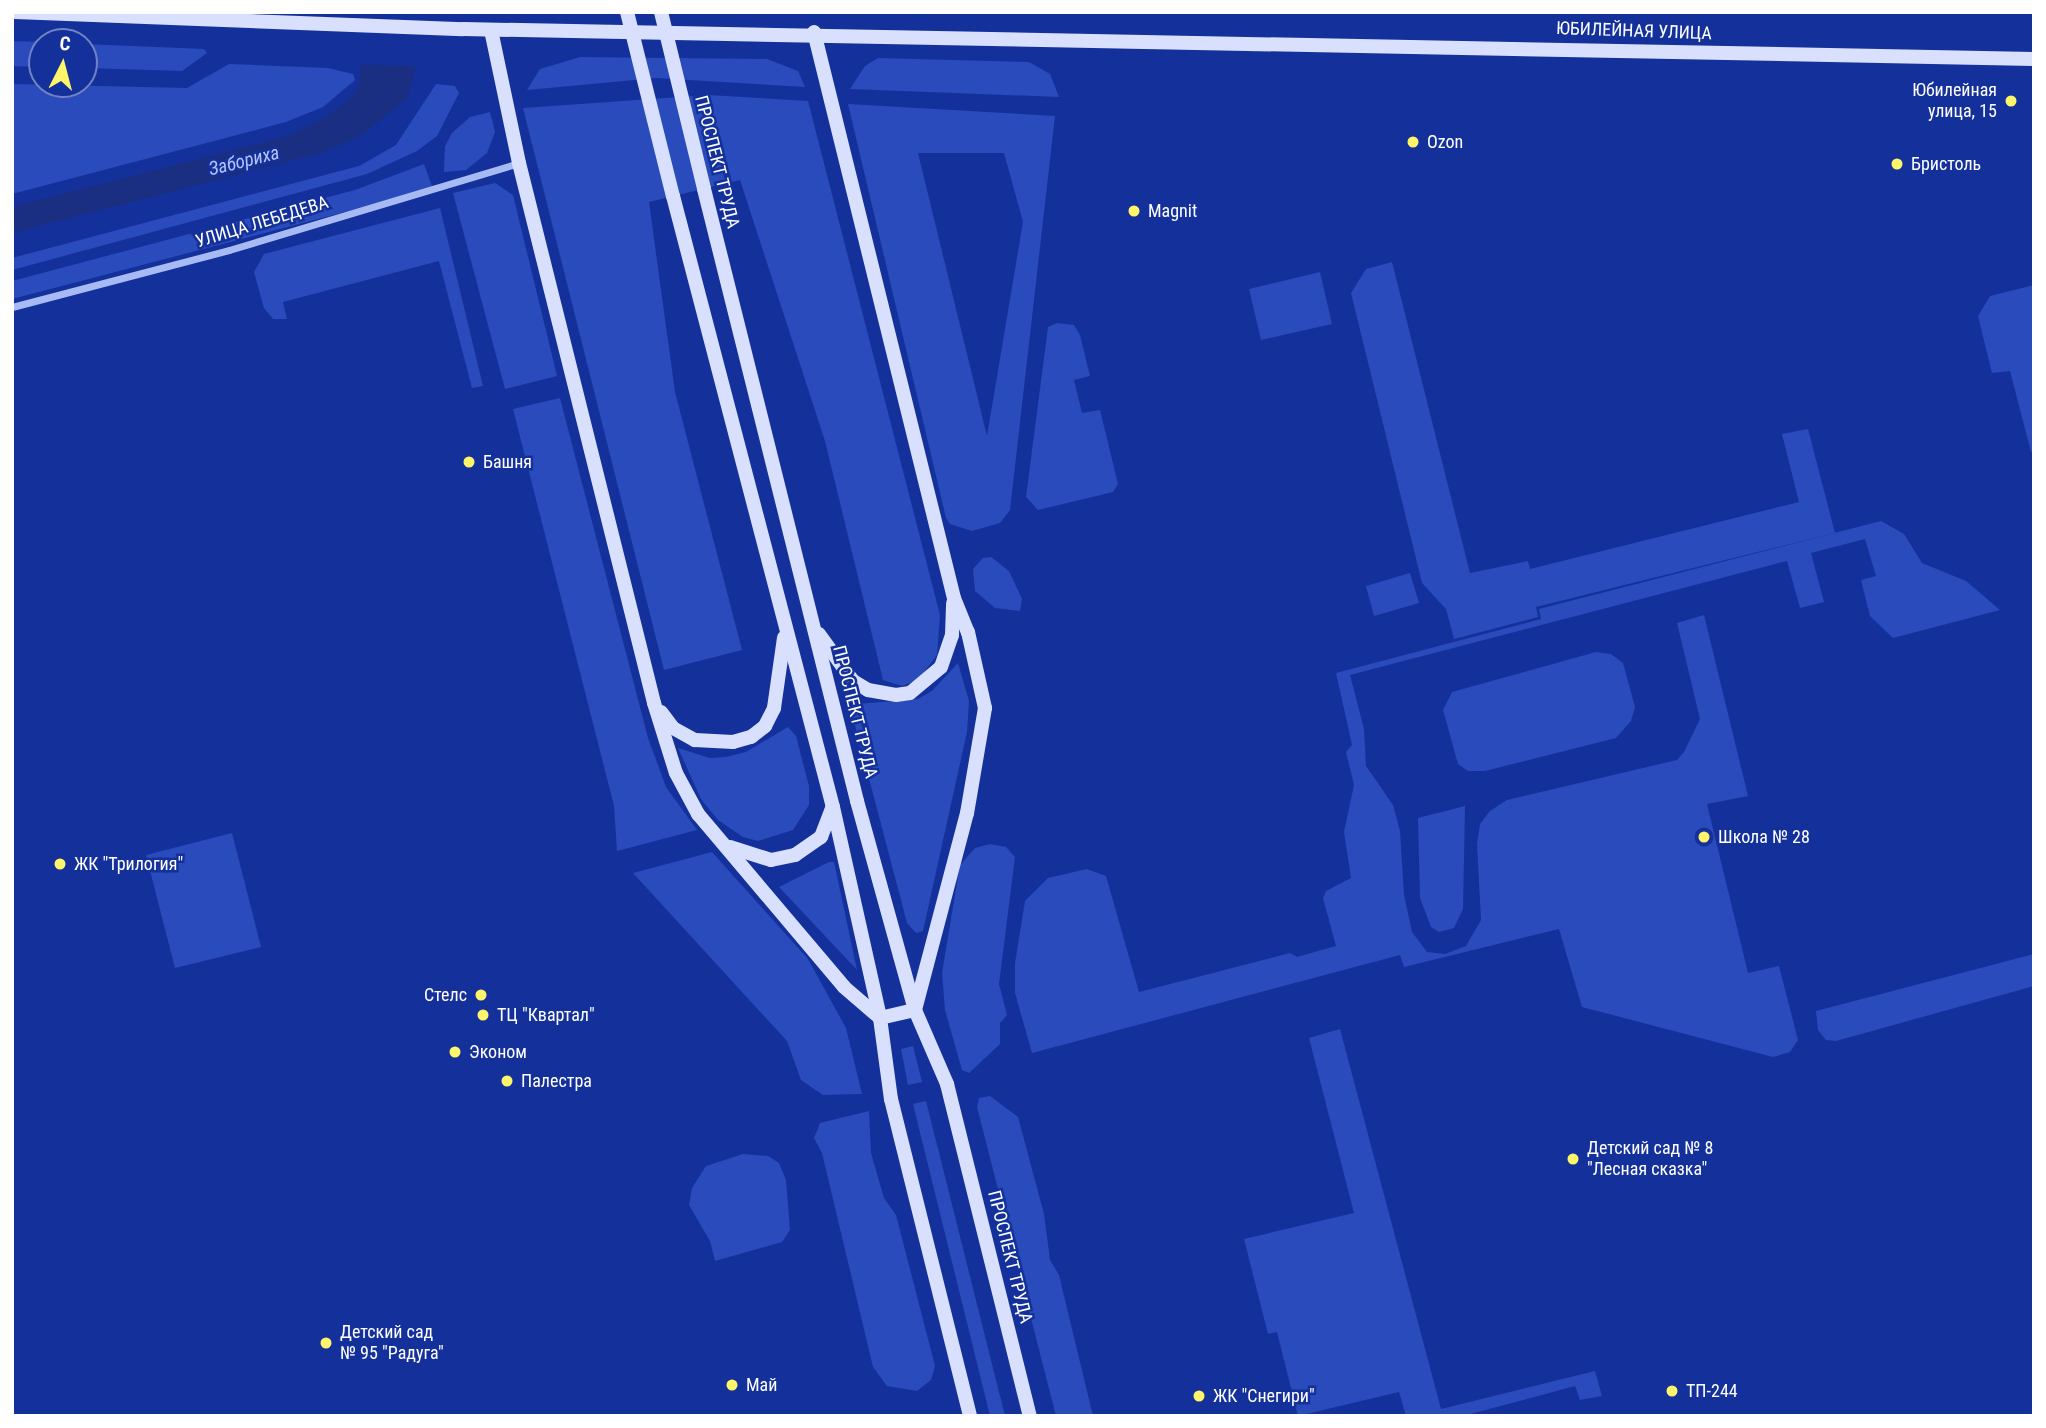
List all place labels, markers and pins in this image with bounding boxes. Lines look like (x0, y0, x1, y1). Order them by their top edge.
place label: Юбилейная улица, 15 (1912, 80, 1997, 122)
marker: Юбилейная улица, 15 (2003, 93, 2019, 109)
place label: Ozon (1427, 131, 1463, 153)
marker: Ozon (1405, 134, 1421, 150)
place label: Бристоль (1911, 153, 1981, 175)
marker: Бристоль (1889, 156, 1905, 172)
place label: Magnit (1148, 200, 1197, 222)
marker: Magnit (1126, 203, 1142, 219)
place label: Башня (483, 451, 532, 473)
marker: Башня (461, 454, 477, 470)
place label: Школа № 28 (1718, 826, 1810, 848)
marker: Школа № 28 (1696, 829, 1712, 845)
place label: ЖК "Трилогия" (74, 853, 183, 875)
marker: ЖК "Трилогия" (52, 856, 68, 872)
place label: Стелс (424, 984, 467, 1006)
marker: Стелс (473, 987, 489, 1003)
place label: ТЦ "Квартал" (497, 1004, 595, 1026)
marker: ТЦ "Квартал" (475, 1007, 491, 1023)
place label: Эконом (469, 1041, 527, 1063)
marker: Эконом (447, 1044, 463, 1060)
place label: Палестра (521, 1070, 592, 1092)
marker: Палестра (499, 1073, 515, 1089)
place label: Детский сад № 8 "Лесная сказка" (1587, 1138, 1713, 1180)
marker: Детский сад № 8 "Лесная сказка" (1565, 1151, 1581, 1167)
place label: Детский сад № 95 "Радуга" (340, 1322, 444, 1364)
marker: Детский сад № 95 "Радуга" (318, 1335, 334, 1351)
place label: Май (746, 1374, 777, 1396)
marker: Май (724, 1377, 740, 1393)
place label: ТП-244 (1686, 1380, 1738, 1402)
marker: ТП-244 (1664, 1383, 1680, 1399)
place label: ЖК "Снегири" (1213, 1385, 1315, 1407)
marker: ЖК "Снегири" (1191, 1388, 1207, 1404)

